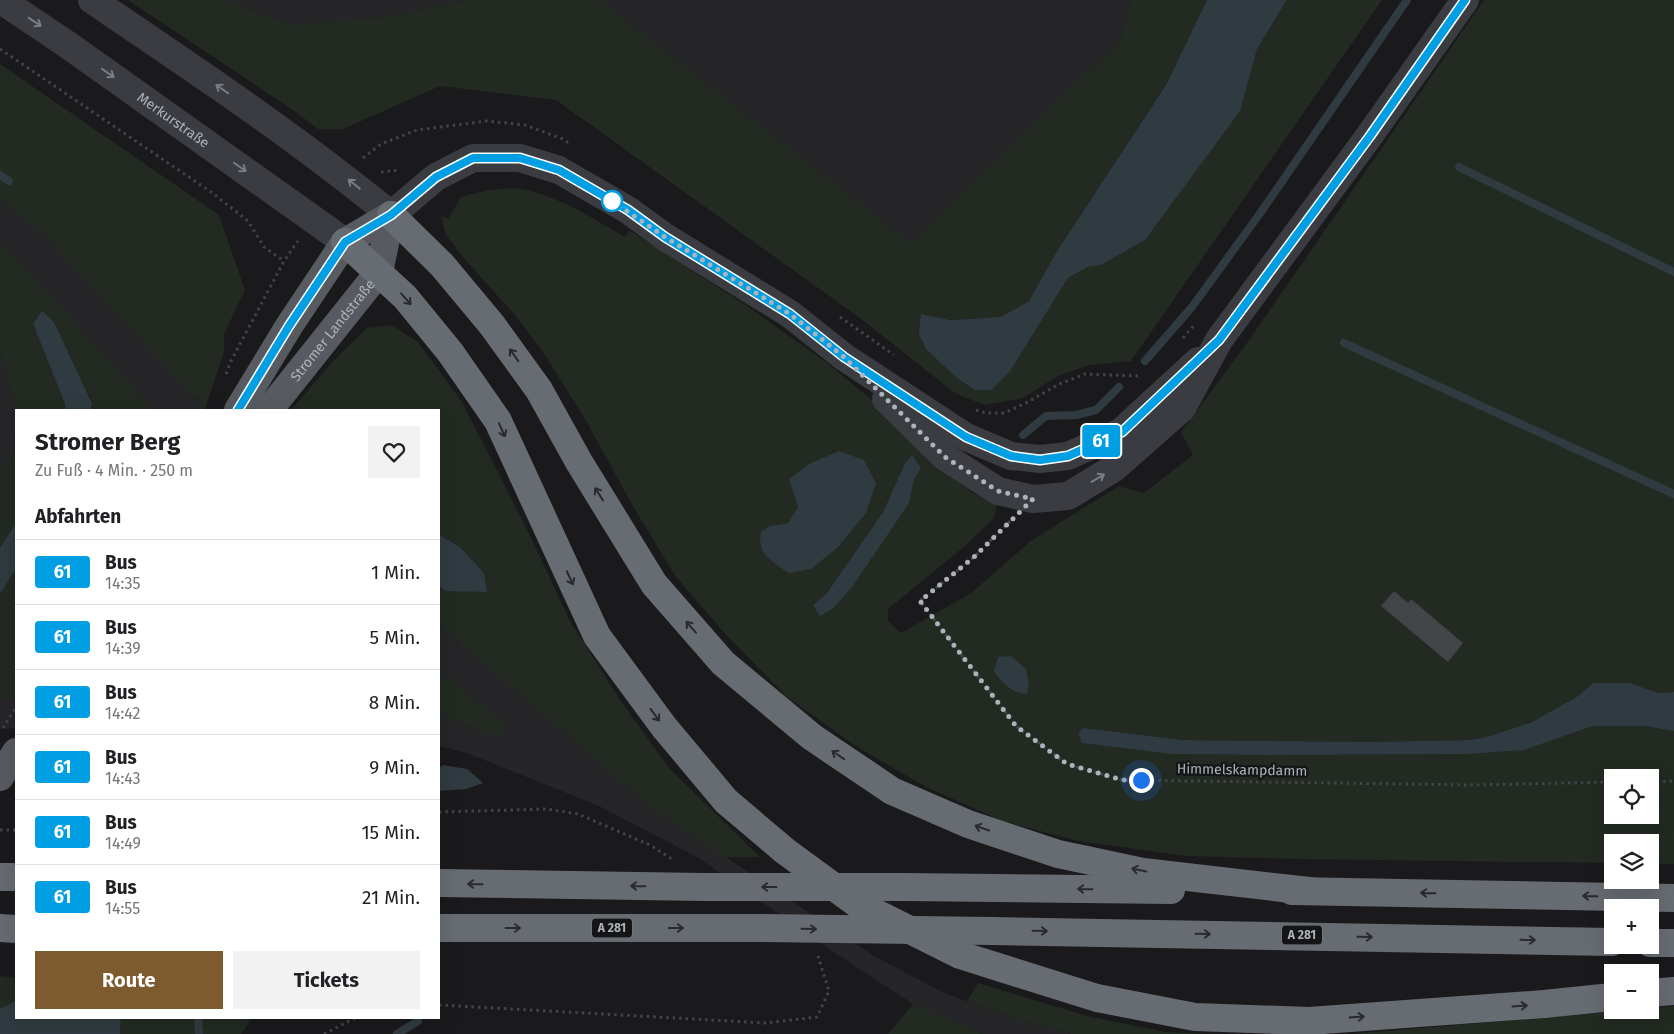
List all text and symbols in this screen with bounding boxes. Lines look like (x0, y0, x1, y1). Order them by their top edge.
one-way arrow (27, 18, 41, 28)
one-way arrow (101, 68, 115, 78)
one-way arrow (215, 84, 229, 94)
street label: Merkurstraße (134, 89, 213, 151)
one-way arrow (233, 162, 247, 172)
one-way arrow (347, 178, 360, 189)
unlabelled marker (601, 190, 623, 212)
street label: Stromer Landstraße (287, 276, 378, 385)
one-way arrow (401, 293, 412, 306)
one-way arrow (509, 348, 519, 362)
one-way arrow (498, 422, 507, 437)
line badge: 61 (1078, 425, 1124, 457)
button: heart (368, 426, 420, 478)
text: Stromer Berg (35, 428, 180, 456)
text: 61 (1092, 430, 1110, 452)
text: Zu Fuß · 4 Min. · 250 m (35, 461, 193, 480)
one-way arrow (1091, 472, 1105, 482)
one-way arrow (593, 487, 603, 501)
text: Abfahrten (35, 505, 121, 528)
text: Bus (105, 551, 137, 574)
text: 61 (54, 561, 71, 583)
text: 1 Min. (371, 561, 420, 584)
one-way arrow (566, 570, 575, 585)
text: 14:35 (105, 574, 140, 593)
text: Bus (105, 616, 137, 639)
one-way arrow (686, 620, 697, 633)
text: 61 (54, 626, 71, 648)
text: 5 Min. (370, 626, 420, 649)
text: 14:39 (105, 639, 141, 658)
text: Bus (105, 681, 137, 704)
text: 61 (54, 691, 71, 713)
text: 8 Min. (369, 691, 420, 714)
text: 14:42 (105, 704, 140, 723)
one-way arrow (650, 708, 660, 722)
text: Bus (105, 746, 137, 769)
one-way arrow (832, 749, 846, 759)
text: 61 (54, 756, 71, 778)
text: 9 Min. (369, 756, 420, 779)
street label: Himmelskampdamm (1177, 760, 1307, 780)
your location (1129, 768, 1154, 793)
text: 14:43 (105, 769, 140, 788)
map controls (1604, 769, 1659, 1019)
button: locate (1604, 769, 1659, 824)
text: Bus (105, 811, 137, 834)
text: 61 (54, 821, 71, 843)
text: 15 Min. (361, 821, 420, 844)
one-way arrow (974, 823, 990, 833)
text: 14:49 (105, 834, 141, 853)
button: layers (1604, 834, 1659, 889)
one-way arrow (1131, 865, 1147, 875)
text: Bus (105, 876, 137, 899)
one-way arrow (467, 879, 484, 889)
one-way arrow (630, 881, 646, 891)
one-way arrow (761, 882, 778, 892)
one-way arrow (1077, 884, 1094, 894)
text: 61 (54, 886, 71, 908)
text: 21 Min. (362, 886, 420, 909)
one-way arrow (1420, 888, 1436, 898)
one-way arrow (1583, 891, 1599, 901)
text: 14:55 (105, 899, 140, 918)
button: + (1604, 899, 1659, 954)
road number: A 281 (592, 918, 632, 938)
one-way arrow (504, 923, 521, 933)
one-way arrow (667, 923, 683, 933)
one-way arrow (800, 924, 816, 933)
one-way arrow (1032, 926, 1048, 936)
road number: A 281 (1282, 926, 1322, 944)
one-way arrow (1194, 929, 1211, 939)
one-way arrow (1357, 932, 1373, 941)
one-way arrow (1520, 935, 1536, 945)
button: Route (35, 951, 223, 1009)
button: Tickets (233, 951, 420, 1009)
button: − (1604, 964, 1659, 1019)
one-way arrow (1511, 1001, 1527, 1010)
one-way arrow (1349, 1013, 1365, 1022)

